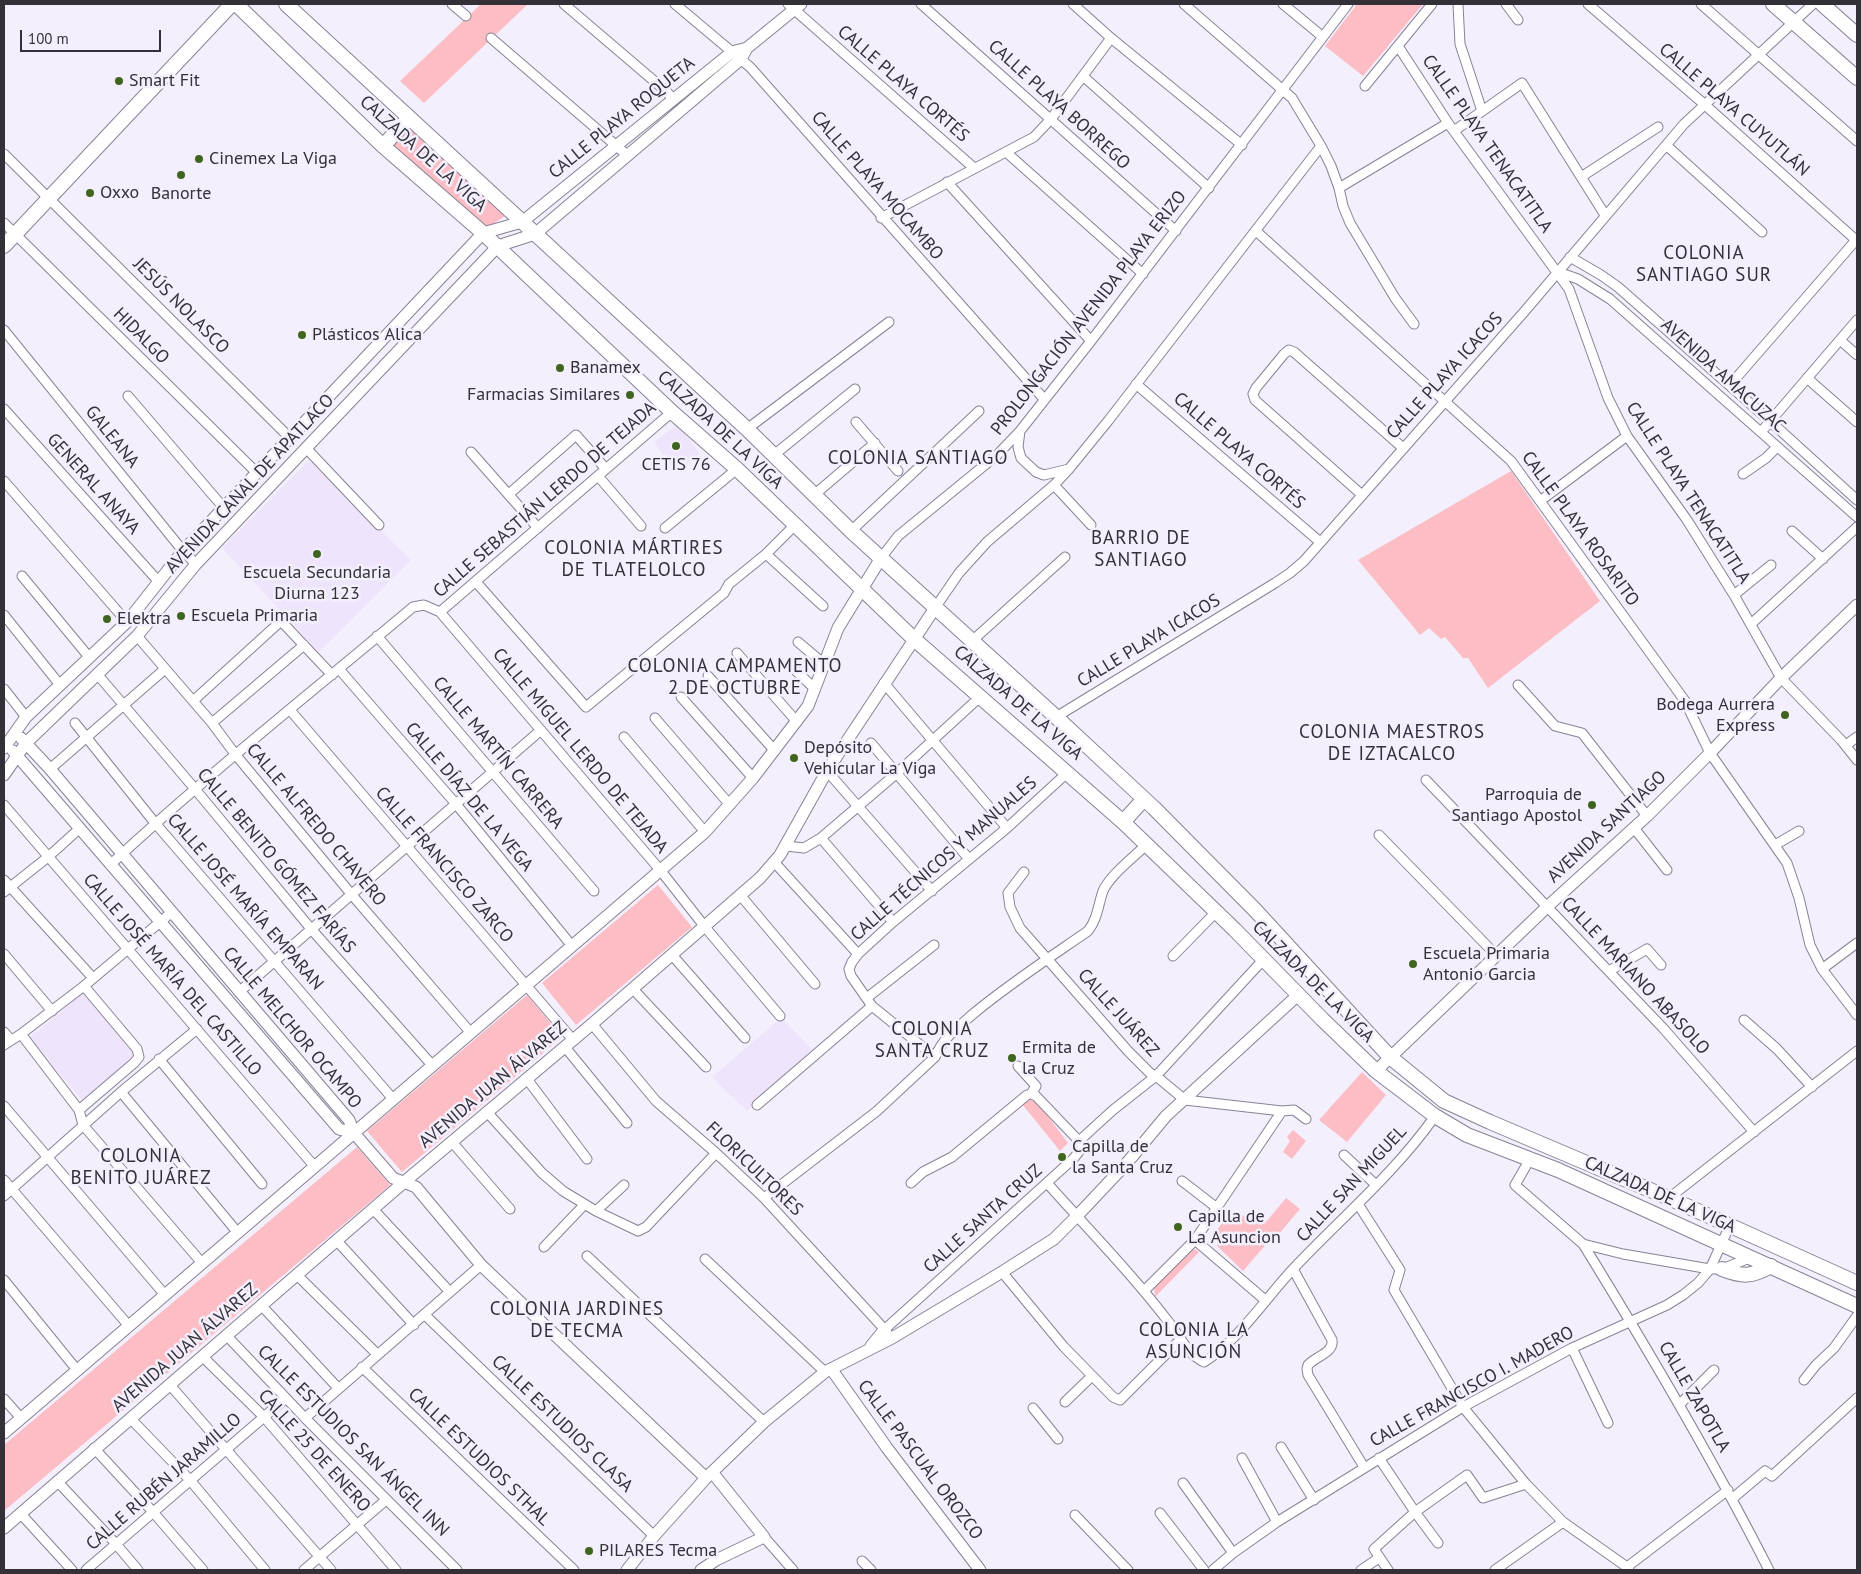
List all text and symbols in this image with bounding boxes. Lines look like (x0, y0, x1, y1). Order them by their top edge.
scale bar (22, 20, 164, 52)
street label: CALLE PLAYA CORTÉS (833, 21, 973, 147)
text: 100 m (28, 29, 69, 48)
street label: CALLE PLAYA BORREGO (984, 36, 1134, 174)
street label: CALLE PLAYA CUYUTLÁN (1654, 39, 1814, 181)
street label: CALLE PLAYA TENACATITLA (1417, 51, 1557, 237)
street label: CALLE PLAYA ROQUETA (545, 52, 699, 184)
place label: Smart Fit (129, 70, 200, 92)
marker: Smart Fit (113, 75, 125, 87)
street label: CALZADA DE LA VIGA (355, 91, 491, 217)
street label: CALLE PLAYA MOCAMBO (806, 107, 948, 265)
place label: Cinemex La Viga (209, 148, 337, 170)
marker: Cinemex La Viga (193, 153, 205, 165)
marker: Banorte (175, 169, 187, 181)
place label: Oxxo (100, 182, 139, 204)
place label: Banorte (151, 183, 211, 205)
street label: PROLONGACIÓN AVENIDA PLAYA ERIZO (987, 186, 1191, 440)
marker: Oxxo (84, 187, 96, 199)
district label: COLONIA SANTIAGO SUR (1634, 243, 1774, 287)
street label: JESÚS NOLASCO (129, 254, 233, 358)
street label: HIDALGO (108, 303, 174, 369)
street label: CALLE PLAYA ICACOS (1382, 308, 1508, 444)
street label: AVENIDA AMACUZAC (1656, 314, 1790, 438)
place label: Plásticos Alica (312, 324, 422, 346)
marker: Plásticos Alica (296, 329, 308, 341)
place label: Banamex (570, 357, 641, 379)
marker: Banamex (554, 362, 566, 374)
street label: CALZADA DE LA VIGA (653, 366, 787, 494)
place label: Farmacias Similares (467, 384, 620, 406)
street label: CALLE PLAYA CORTÉS (1169, 388, 1309, 514)
marker: Farmacias Similares (624, 389, 636, 401)
street label: AVENIDA CANAL DE APATLACO (161, 390, 339, 578)
street label: CALLE SEBASTIÁN LERDO DE TEJADA (429, 397, 661, 603)
street label: CALLE PLAYA TENACATITLA (1621, 398, 1755, 588)
street label: GALEANA (80, 402, 144, 472)
street label: GENERAL ANAYA (42, 429, 144, 539)
marker: CETIS 76 (670, 440, 682, 452)
street label: CALLE PLAYA ROSARITO (1517, 447, 1643, 611)
district label: COLONIA SANTIAGO (826, 448, 1010, 470)
place label: CETIS 76 (641, 454, 711, 476)
district label: BARRIO DE SANTIAGO (1090, 528, 1192, 572)
district label: COLONIA MÁRTIRES DE TLATELOLCO (542, 538, 726, 582)
marker: Escuela Secundaria Diurna 123 (311, 548, 323, 560)
place label: Escuela Secundaria Diurna 123 (243, 562, 391, 604)
street label: CALLE PLAYA ICACOS (1074, 590, 1224, 692)
place label: Escuela Primaria (191, 605, 318, 627)
place label: Elektra (117, 608, 171, 630)
marker: Escuela Primaria (175, 610, 187, 622)
marker: Elektra (101, 613, 113, 625)
street label: CALZADA DE LA VIGA (949, 641, 1087, 765)
street label: CALLE MIGUEL LERDO DE TEJADA (488, 644, 672, 858)
district label: COLONIA CAMPAMENTO 2 DE OCTUBRE (625, 656, 845, 700)
street label: CALLE MARTÍN CARRERA (428, 673, 568, 833)
place label: Bodega Aurrera Express (1656, 694, 1775, 736)
marker: Bodega Aurrera Express (1779, 709, 1791, 721)
street label: CALLE DÍAZ DE LA VEGA (400, 718, 538, 876)
district label: COLONIA MAESTROS DE IZTACALCO (1297, 722, 1487, 766)
place label: Depósito Vehicular La Viga (804, 737, 936, 780)
street label: CALLE ALFREDO CHAVERO (242, 739, 390, 911)
marker: Depósito Vehicular La Viga (788, 752, 800, 764)
street label: CALLE BENITO GÓMEZ FARÍAS (192, 764, 360, 958)
street label: AVENIDA SANTIAGO (1543, 766, 1671, 888)
street label: CALLE TÉCNICOS Y MANUALES (846, 772, 1042, 946)
street label: CALLE FRANCISCO ZARCO (370, 783, 518, 947)
place label: Parroquia de Santiago Apostol (1451, 784, 1582, 826)
marker: Parroquia de Santiago Apostol (1586, 799, 1598, 811)
street label: CALLE JOSÉ MARÍA EMPARAN (162, 809, 328, 995)
street label: CALLE JOSÉ MARÍA DEL CASTILLO (78, 869, 266, 1081)
street label: CALLE MARIANO ABASOLO (1556, 893, 1714, 1059)
street label: CALZADA DE LA VIGA (1247, 916, 1379, 1048)
street label: CALLE MELCHOR OCAMPO (218, 943, 366, 1113)
place label: Escuela Primaria Antonio Garcia (1423, 943, 1550, 986)
marker: Escuela Primaria Antonio Garcia (1407, 958, 1419, 970)
street label: CALLE JUÁREZ (1073, 965, 1163, 1061)
street label: AVENIDA JUAN ÁLVAREZ (415, 1017, 571, 1153)
district label: COLONIA SANTA CRUZ (874, 1019, 990, 1063)
place label: Ermita de la Cruz (1022, 1037, 1096, 1080)
marker: Ermita de la Cruz (1006, 1052, 1018, 1064)
street label: FLORICULTORES (701, 1117, 807, 1221)
street label: CALLE SAN MIGUEL (1292, 1121, 1412, 1247)
place label: Capilla de la Santa Cruz (1072, 1136, 1173, 1178)
district label: COLONIA BENITO JUÁREZ (69, 1146, 213, 1190)
marker: Capilla de la Santa Cruz (1056, 1151, 1068, 1163)
street label: CALZADA DE LA VIGA (1581, 1152, 1739, 1238)
street label: CALLE SANTA CRUZ (919, 1160, 1047, 1278)
place label: Capilla de La Asuncion (1188, 1206, 1281, 1248)
marker: Capilla de La Asuncion (1172, 1221, 1184, 1233)
street label: AVENIDA JUAN ÁLVAREZ (108, 1279, 262, 1417)
district label: COLONIA JARDINES DE TECMA (488, 1299, 666, 1343)
district label: COLONIA LA ASUNCIÓN (1138, 1320, 1250, 1364)
street label: CALLE FRANCISCO I. MADERO (1366, 1322, 1578, 1452)
street label: CALLE ZAPOTLA (1654, 1338, 1734, 1456)
street label: CALLE ESTUDIOS SAN ÁNGEL INN (253, 1341, 453, 1541)
street label: CALLE ESTUDIOS CLASA (487, 1351, 637, 1497)
street label: CALLE PASCUAL OROZCO (853, 1376, 987, 1544)
street label: CALLE ESTUDIOS STHAL (403, 1383, 555, 1531)
street label: CALLE 25 DE ENERO (253, 1385, 375, 1517)
street label: CALLE RUBÉN JARAMILLO (82, 1409, 246, 1555)
place label: PILARES Tecma (599, 1540, 717, 1562)
marker: PILARES Tecma (583, 1545, 595, 1557)

